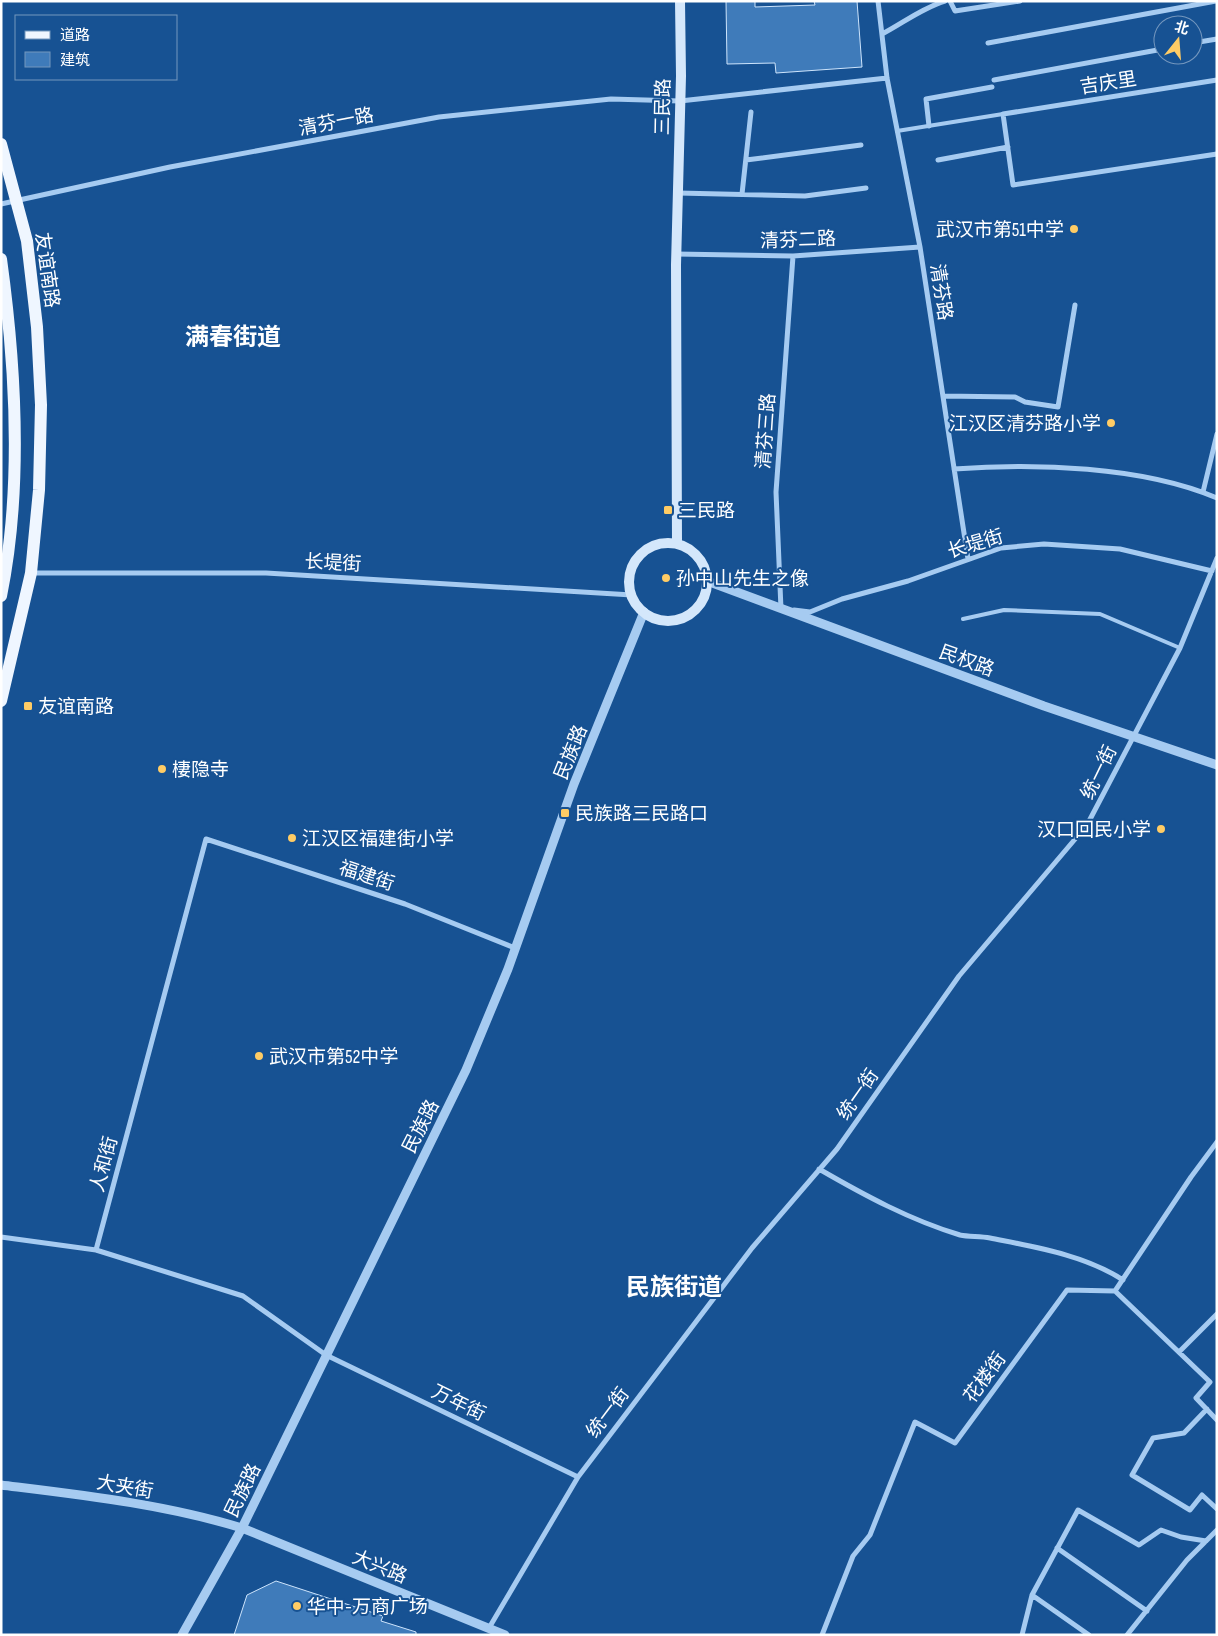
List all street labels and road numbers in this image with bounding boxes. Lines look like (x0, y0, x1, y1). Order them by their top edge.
street label: 吉庆里 (1078, 68, 1138, 99)
street label: 三民路 (652, 78, 675, 136)
street label: 清芬一路 (297, 104, 376, 141)
street label: 清芬二路 (760, 228, 836, 253)
street label: 友谊南路 (30, 231, 63, 309)
street label: 清芬路 (925, 262, 956, 322)
street label: 清芬三路 (752, 392, 781, 470)
street label: 长堤街 (945, 525, 1006, 564)
street label: 长堤街 (304, 551, 362, 576)
street label: 民权路 (936, 641, 997, 682)
street label: 民族路 (550, 722, 593, 783)
street label: 统一街 (1077, 742, 1122, 803)
street label: 福建街 (336, 857, 397, 896)
street label: 统一街 (832, 1065, 884, 1125)
street label: 民族路 (398, 1096, 445, 1157)
street label: 人和街 (86, 1134, 123, 1195)
street label: 花楼街 (959, 1348, 1011, 1408)
street label: 万年街 (428, 1381, 489, 1426)
street label: 统一街 (582, 1383, 635, 1443)
street label: 民族路 (221, 1460, 266, 1521)
street label: 大夹街 (95, 1471, 155, 1504)
street label: 大兴路 (349, 1546, 410, 1589)

